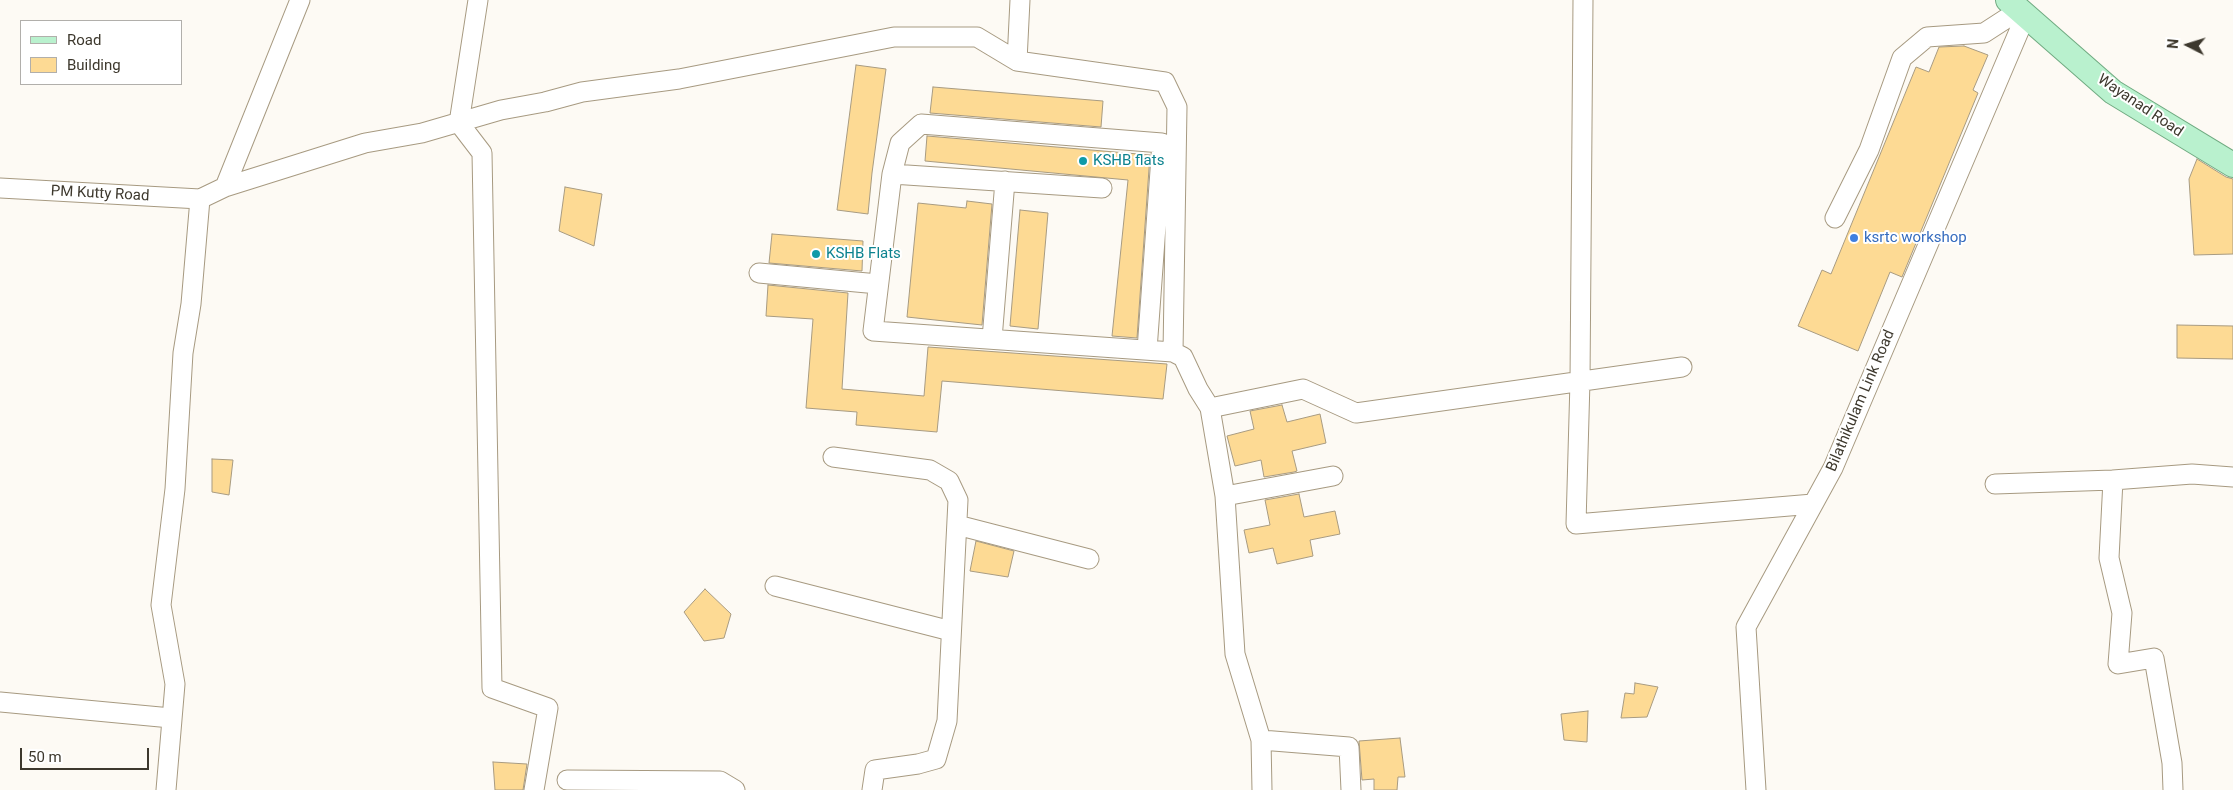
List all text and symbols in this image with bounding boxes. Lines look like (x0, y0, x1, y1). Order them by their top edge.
legend (20, 20, 182, 85)
north arrow (2163, 20, 2213, 70)
text: Road (67, 31, 101, 49)
text: N (2165, 38, 2181, 49)
text: Building (67, 56, 121, 74)
street label: Wayanad Road (2094, 71, 2186, 141)
place label: KSHB flats (1093, 152, 1164, 170)
marker: KSHB flats (1077, 155, 1089, 167)
street label: PM Kutty Road (50, 182, 150, 206)
place label: ksrtc workshop (1864, 229, 1967, 247)
marker: ksrtc workshop (1848, 232, 1860, 244)
place label: KSHB Flats (826, 245, 901, 263)
marker: KSHB Flats (810, 248, 822, 260)
street label: Bilathikulam Link Road (1823, 328, 1899, 474)
scale bar (22, 738, 151, 770)
text: 50 m (28, 748, 62, 766)

